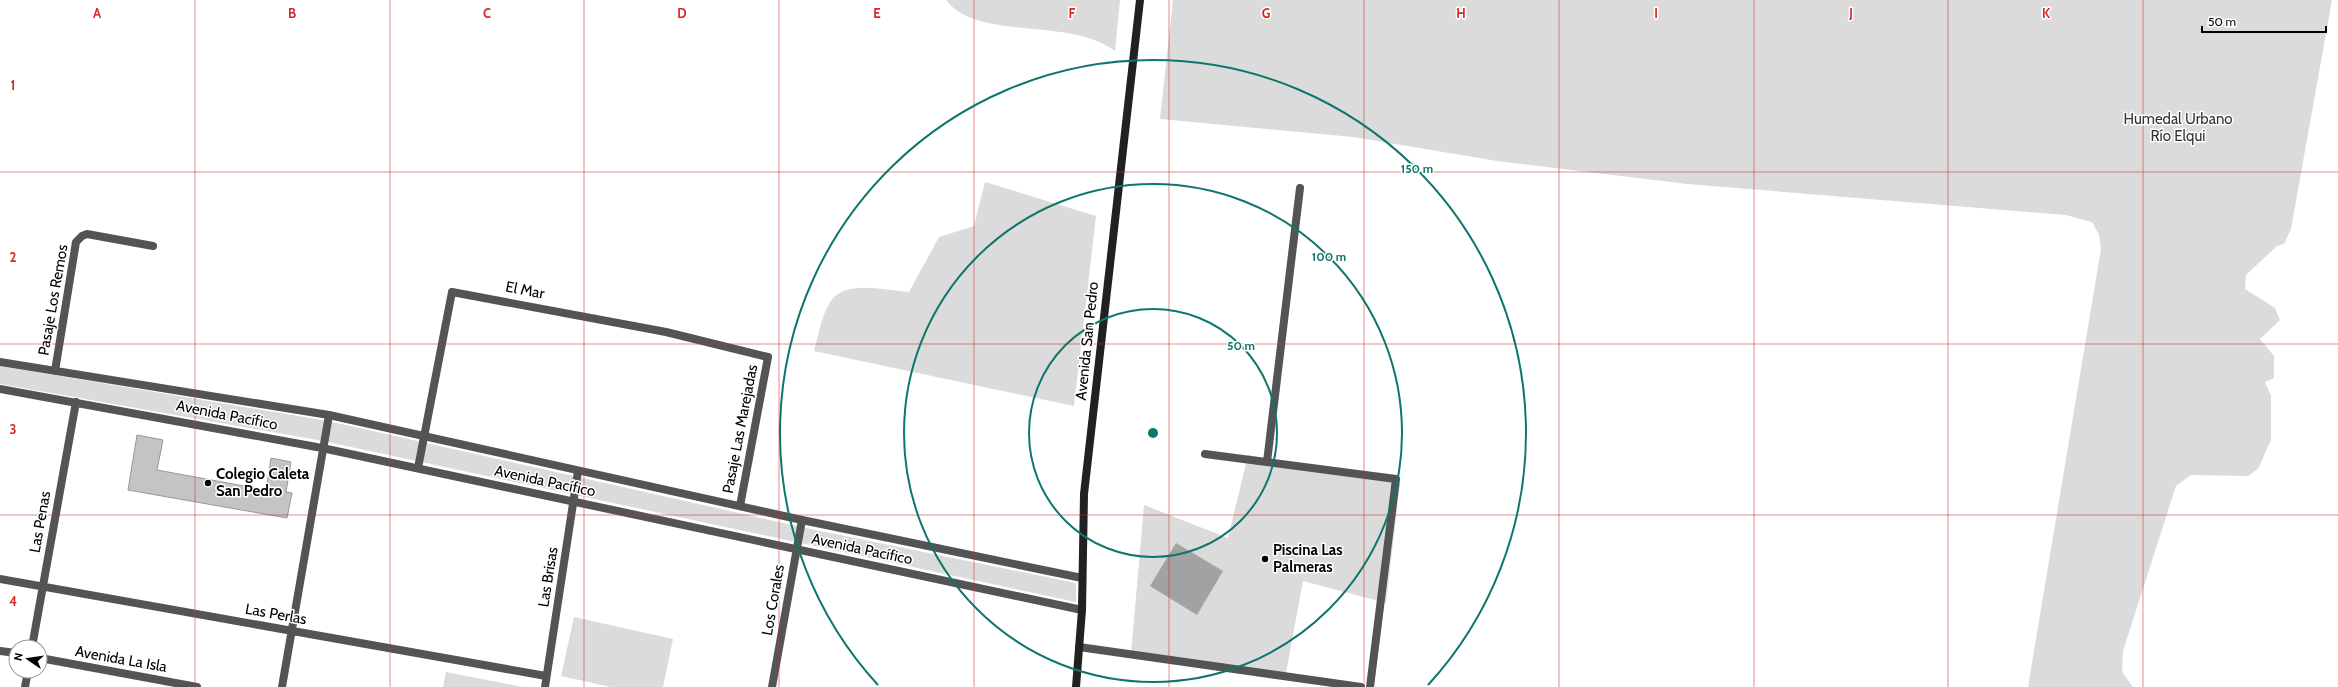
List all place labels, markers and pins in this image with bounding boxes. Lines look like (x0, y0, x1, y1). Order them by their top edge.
centre of rings (1146, 426, 1160, 440)
place label: Colegio Caleta San Pedro (216, 465, 310, 500)
marker: Colegio Caleta San Pedro (203, 478, 213, 488)
place label: Piscina Las Palmeras (1273, 541, 1343, 576)
marker: Piscina Las Palmeras (1260, 554, 1270, 564)

